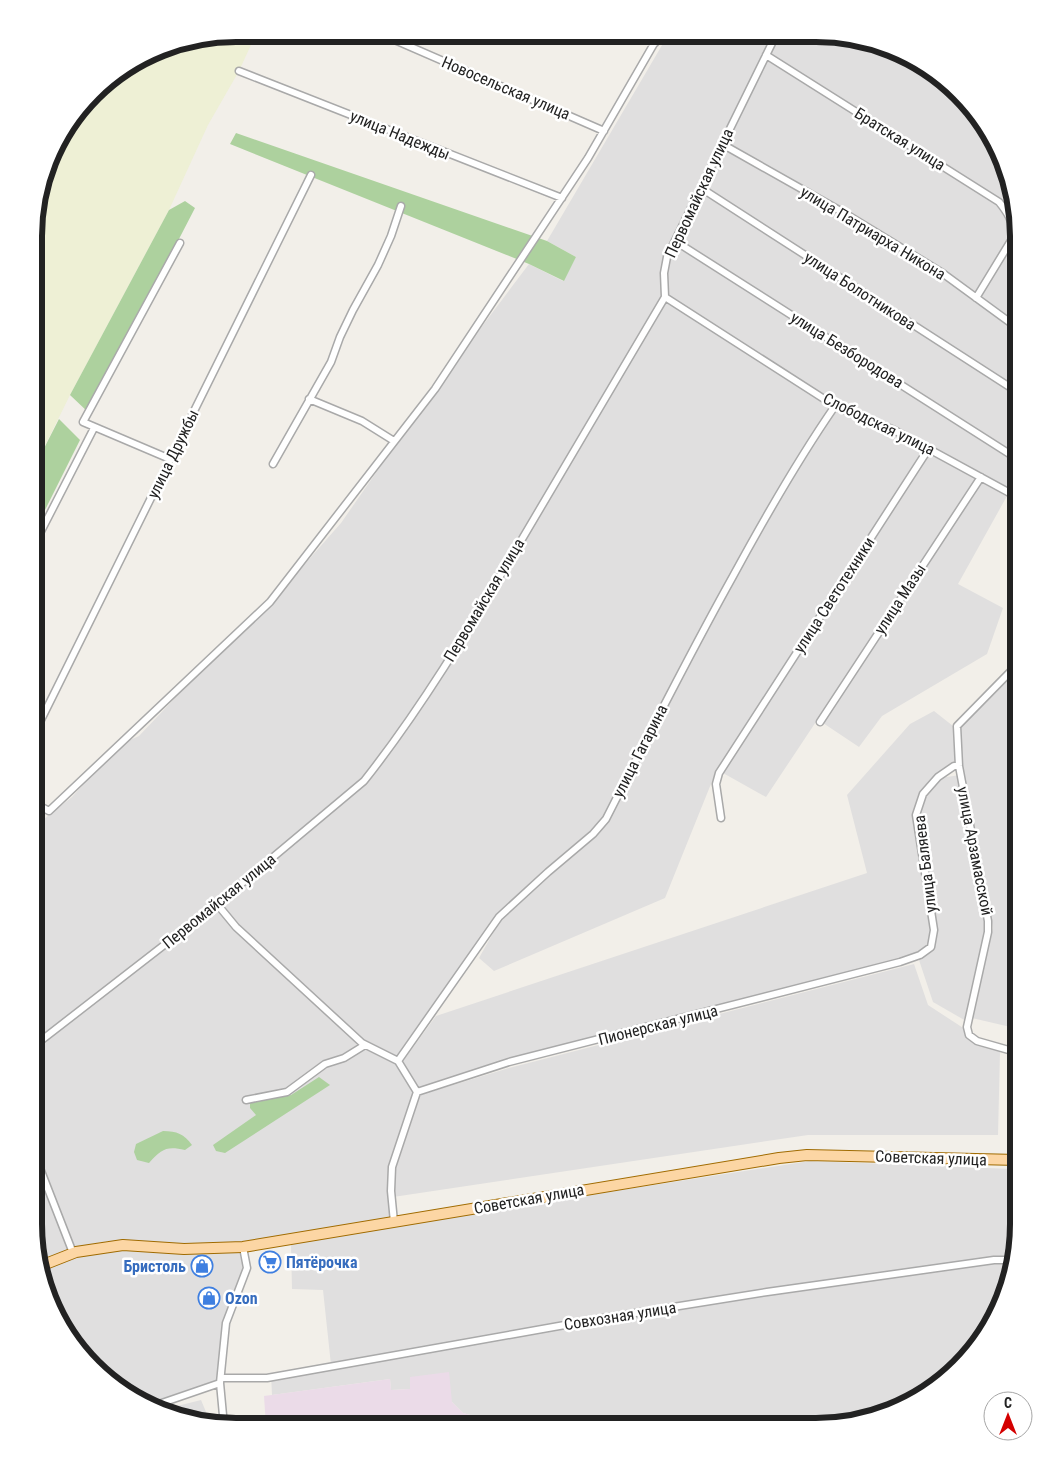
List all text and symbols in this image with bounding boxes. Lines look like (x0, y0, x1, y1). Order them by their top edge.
street label: Новосельская улица (439, 52, 573, 124)
street label: Братская улица (851, 104, 949, 174)
street label: улица Надежды (347, 106, 453, 164)
street label: Первомайская улица (661, 125, 737, 261)
street label: улица Патриарха Никона (797, 182, 949, 284)
street label: улица Болотникова (801, 248, 919, 334)
street label: улица Безбородова (787, 308, 907, 392)
street label: Слободская улица (820, 389, 938, 459)
street label: улица Дружбы (143, 406, 203, 502)
street label: улица Светотехники (790, 534, 878, 656)
street label: Первомайская улица (440, 535, 528, 665)
street label: улица Мазы (870, 560, 930, 638)
street label: улица Гагарина (608, 701, 672, 801)
street label: улица Арзамасской (953, 785, 997, 917)
street label: улица Баляева (910, 814, 940, 914)
street label: Первомайская улица (158, 849, 280, 953)
street label: Пионерская улица (596, 1001, 720, 1049)
street label: Советская улица (875, 1147, 987, 1169)
street label: Советская улица (472, 1180, 586, 1218)
supermarket icon: Пятёрочка (258, 1250, 282, 1274)
place label: Пятёрочка (286, 1253, 358, 1272)
shop icon: Бристоль (190, 1254, 214, 1278)
place label: Бристоль (124, 1257, 186, 1276)
shop icon: Ozon (197, 1286, 221, 1310)
place label: Ozon (225, 1289, 258, 1308)
street label: Совхозная улица (563, 1298, 677, 1334)
north arrow (983, 1391, 1033, 1441)
text: С (1004, 1395, 1012, 1411)

